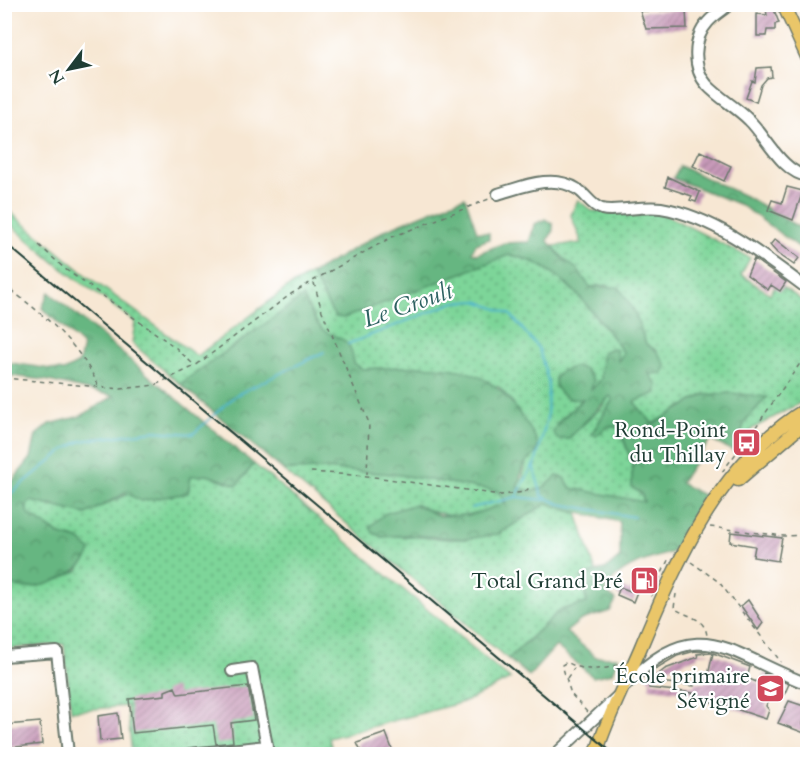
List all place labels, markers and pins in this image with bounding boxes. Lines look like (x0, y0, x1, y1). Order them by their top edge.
place label: Rond-Point du Thillay (614, 415, 726, 470)
bus stop icon: Rond-Point du Thillay (731, 427, 763, 459)
fuel station icon: Total Grand Pré (628, 565, 660, 597)
place label: Total Grand Pré (471, 566, 623, 596)
place label: École primaire Sévigné (615, 661, 750, 716)
school or university icon: École primaire Sévigné (755, 673, 787, 705)

